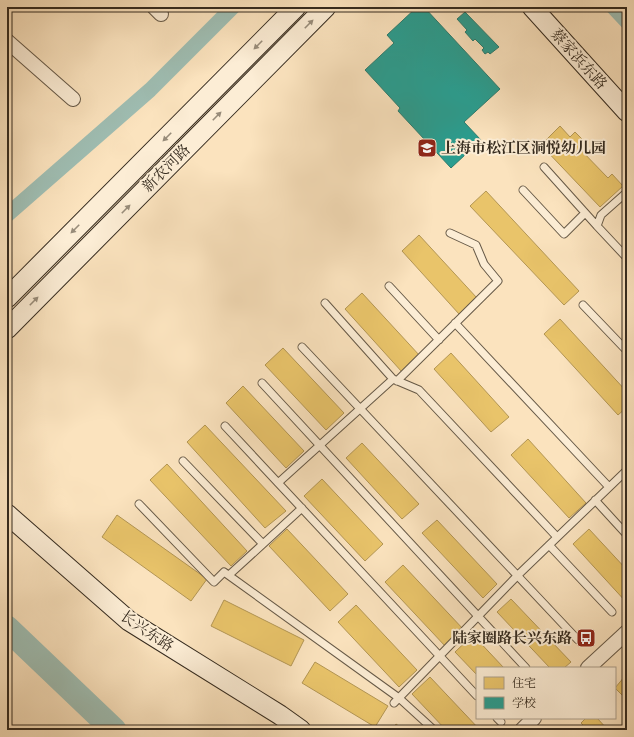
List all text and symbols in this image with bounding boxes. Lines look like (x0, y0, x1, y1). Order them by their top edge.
one-way arrow (304, 19, 314, 29)
street label: 蔡家浜东路 (547, 25, 611, 93)
one-way arrow (253, 40, 263, 50)
one-way arrow (212, 111, 222, 121)
one-way arrow (162, 132, 172, 142)
school or university icon: 上海市松江区洞悦幼儿园 (416, 137, 438, 159)
place label: 上海市松江区洞悦幼儿园 (441, 139, 606, 157)
street label: 新农河路 (138, 140, 194, 196)
one-way arrow (121, 204, 131, 214)
one-way arrow (70, 224, 80, 234)
one-way arrow (30, 296, 39, 306)
street label: 长兴东路 (117, 607, 177, 655)
bus stop icon: 陆家圈路长兴东路 (575, 627, 597, 649)
place label: 陆家圈路长兴东路 (452, 629, 572, 647)
legend (476, 667, 616, 719)
text: 住宅 (512, 676, 536, 690)
text: 学校 (512, 696, 536, 710)

